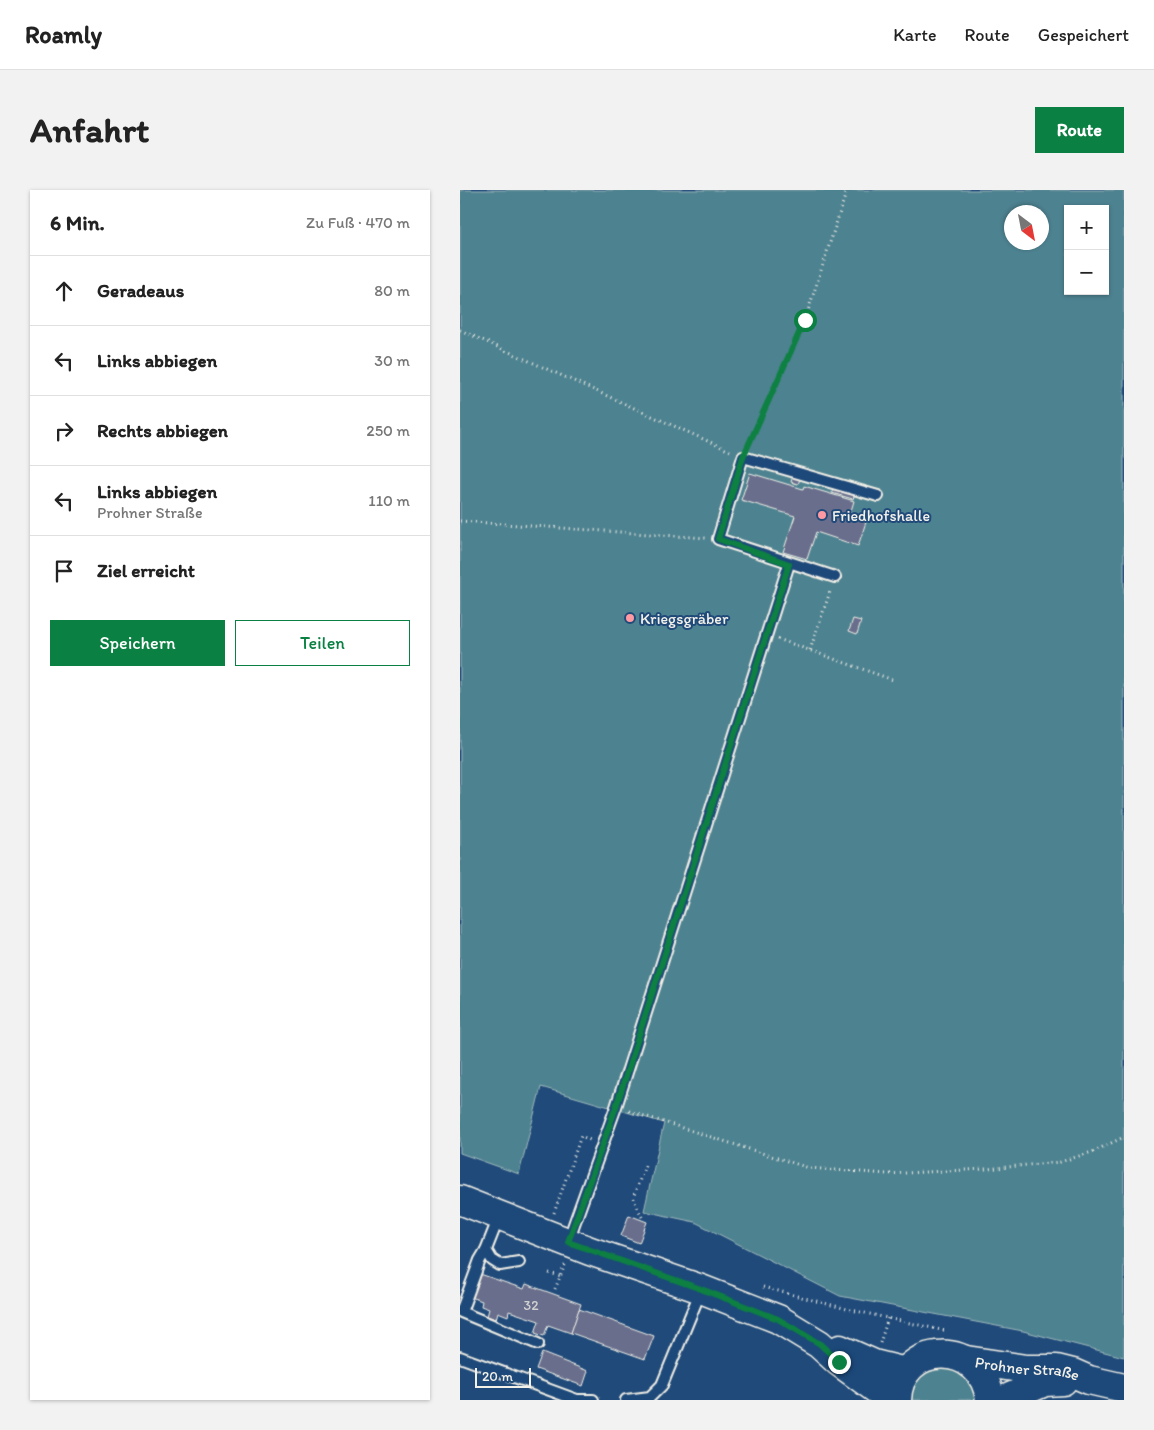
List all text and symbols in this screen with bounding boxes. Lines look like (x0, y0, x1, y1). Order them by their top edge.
text: Roamly (25, 20, 102, 49)
text: Karte (893, 24, 936, 46)
text: Route (964, 24, 1010, 46)
text: Gespeichert (1038, 24, 1129, 46)
button: Route (1035, 107, 1124, 153)
text: Anfahrt (30, 109, 149, 151)
north arrow (1004, 205, 1049, 250)
map controls (1064, 205, 1109, 295)
button: + (1064, 205, 1109, 250)
text: 6 Min. (50, 210, 105, 235)
text: Zu Fuß · 470 m (306, 213, 410, 232)
button: − (1064, 250, 1109, 295)
icon: ahead (50, 277, 78, 305)
text: Geradeaus (97, 279, 184, 302)
text: 80 m (374, 281, 410, 300)
route start (794, 309, 817, 332)
icon: left (50, 347, 78, 375)
text: Links abbiegen (97, 349, 217, 372)
text: 30 m (374, 351, 410, 370)
icon: right (50, 417, 78, 445)
text: Rechts abbiegen (97, 419, 228, 442)
text: 250 m (366, 421, 410, 440)
text: Links abbiegen (97, 480, 217, 503)
icon: left (50, 487, 78, 515)
text: 110 m (368, 491, 410, 510)
text: Prohner Straße (97, 503, 203, 522)
place label: Friedhofshalle (832, 506, 930, 525)
marker: Friedhofshalle (816, 509, 828, 521)
icon: arrive (50, 557, 78, 585)
text: Ziel erreicht (97, 559, 195, 582)
place label: Kriegsgräber (640, 609, 729, 628)
marker: Kriegsgräber (624, 612, 636, 624)
button: Speichern (50, 620, 225, 666)
button: Teilen (235, 620, 410, 666)
house number: 32 (524, 1297, 539, 1314)
route end (828, 1351, 851, 1374)
street label: Prohner Straße (974, 1352, 1083, 1385)
scale bar (475, 1365, 531, 1388)
text: 20 m (482, 1368, 513, 1385)

